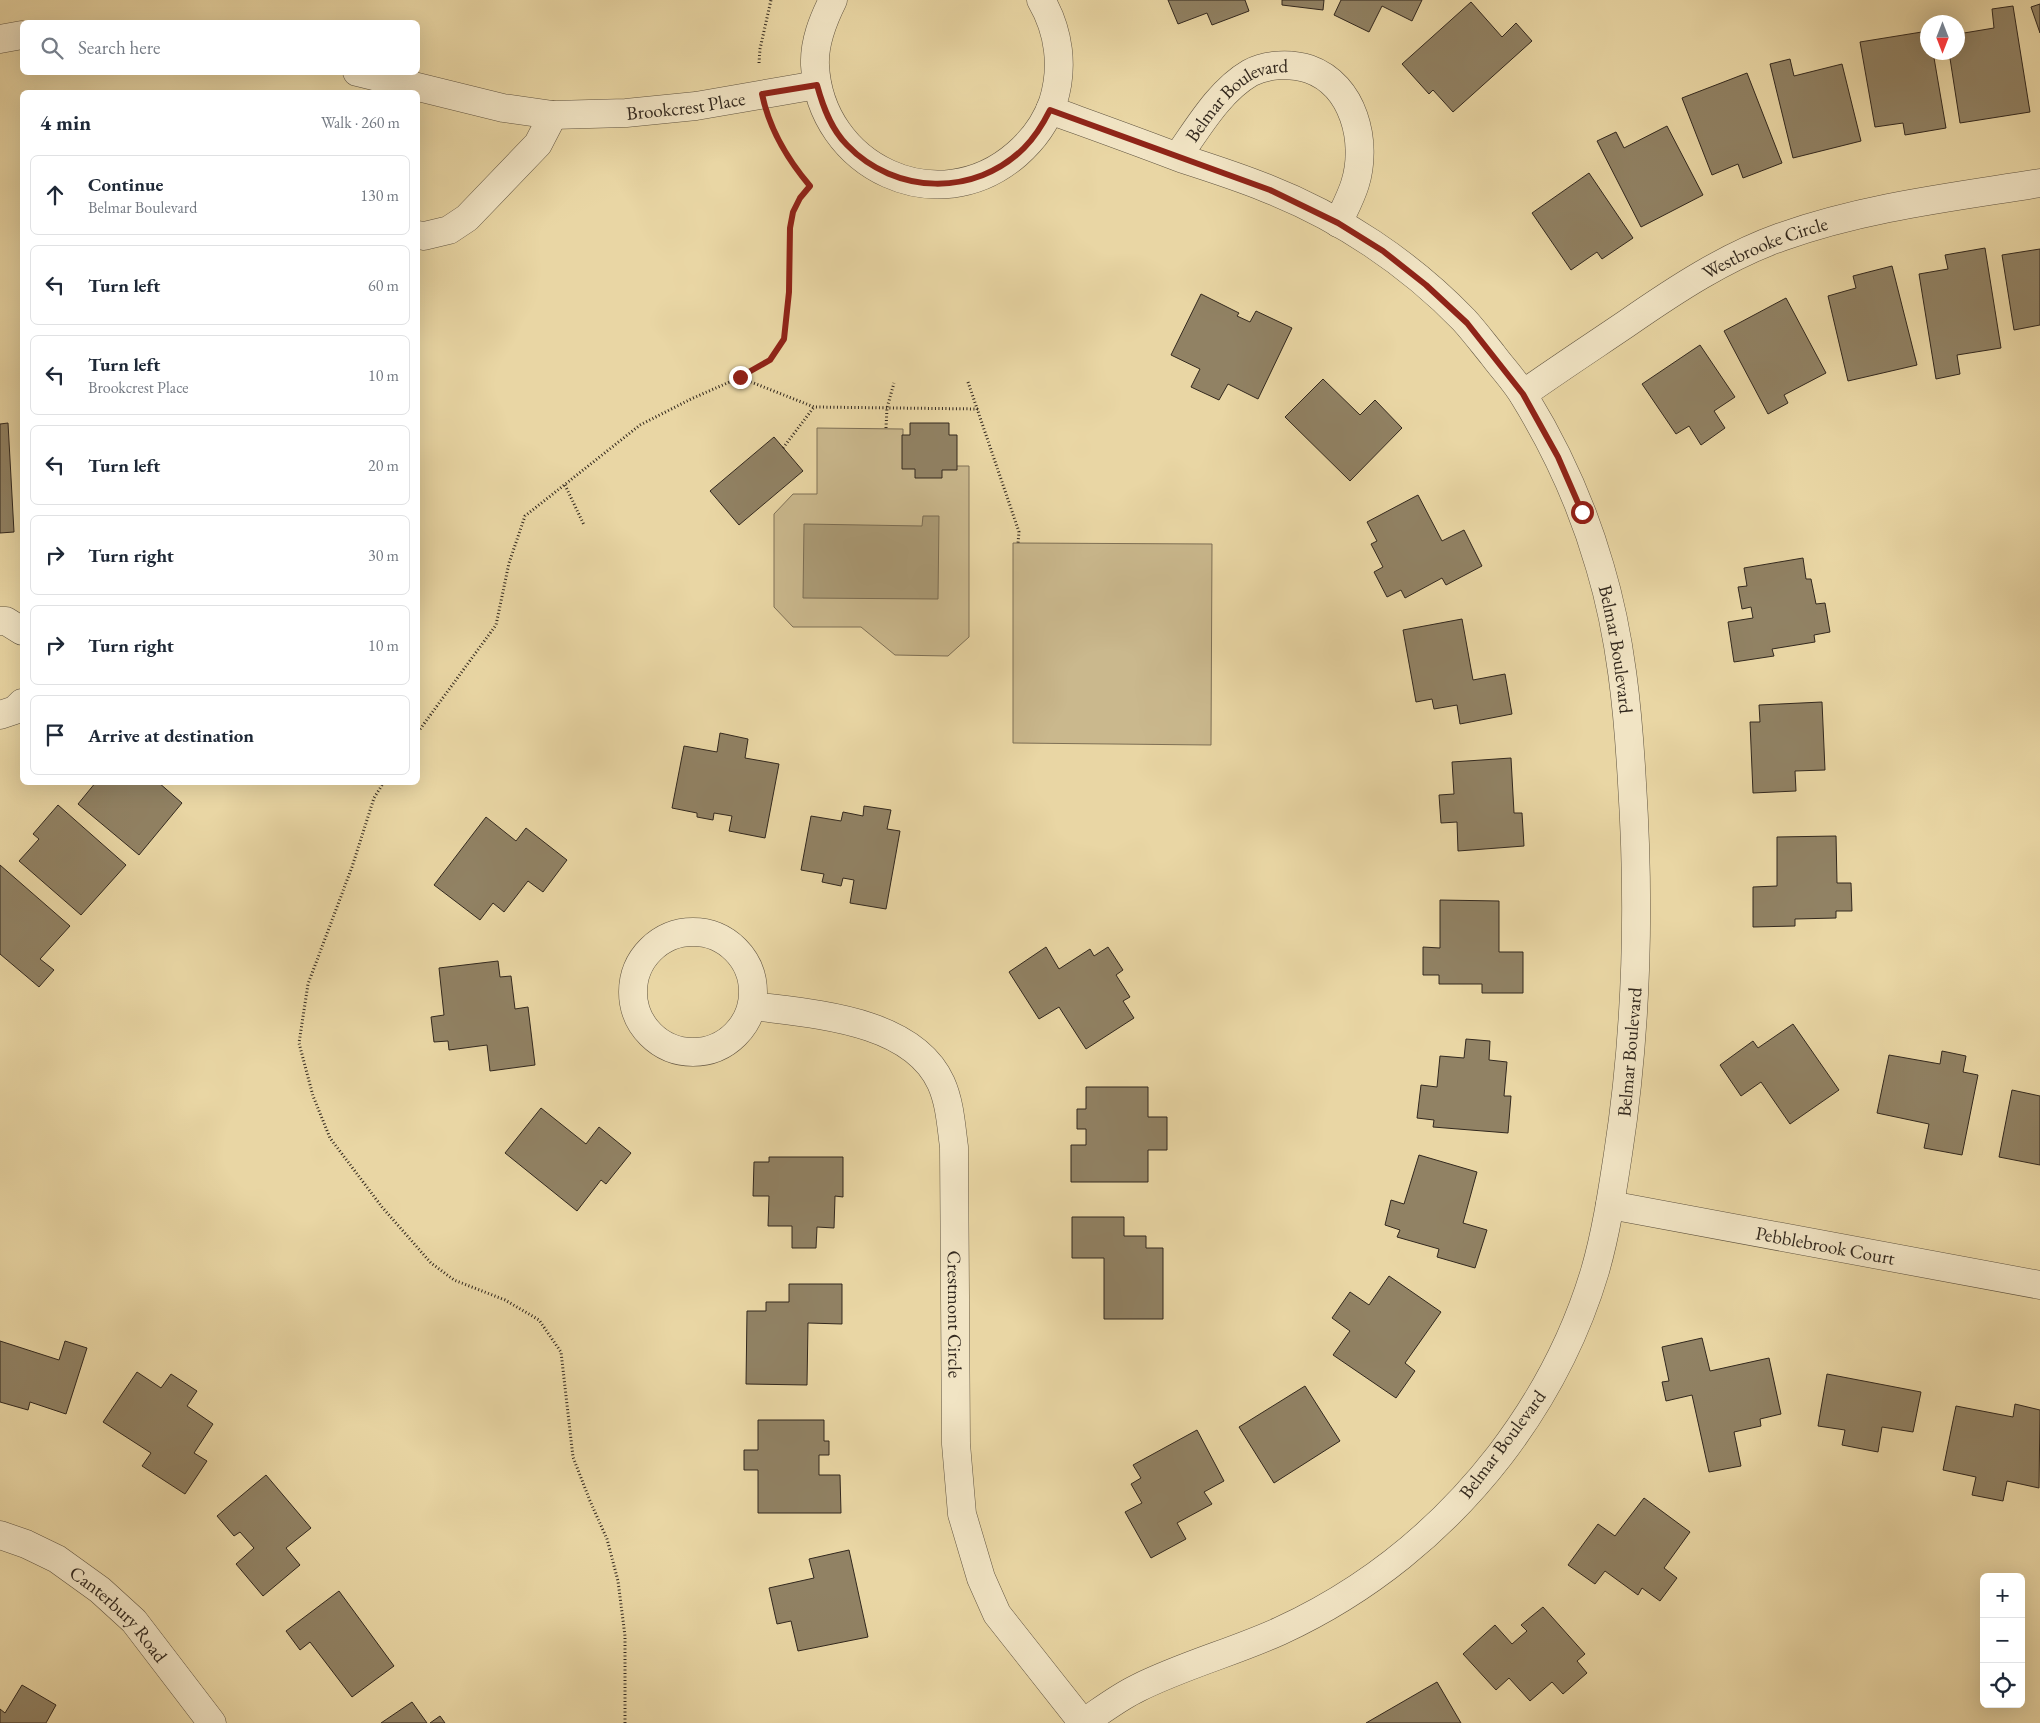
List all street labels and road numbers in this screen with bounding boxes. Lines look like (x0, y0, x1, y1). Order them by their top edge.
street label: Belmar Boulevard (1179, 53, 1289, 147)
street label: Brookcrest Place (625, 86, 747, 126)
street label: Westbrooke Circle (1698, 211, 1831, 285)
street label: Belmar Boulevard (1593, 582, 1639, 715)
street label: Belmar Boulevard (1611, 986, 1648, 1118)
street label: Pebblebrook Court (1754, 1220, 1897, 1271)
street label: Crestmont Circle (942, 1250, 968, 1378)
street label: Belmar Boulevard (1453, 1385, 1552, 1504)
street label: Canterbury Road (64, 1560, 173, 1668)

